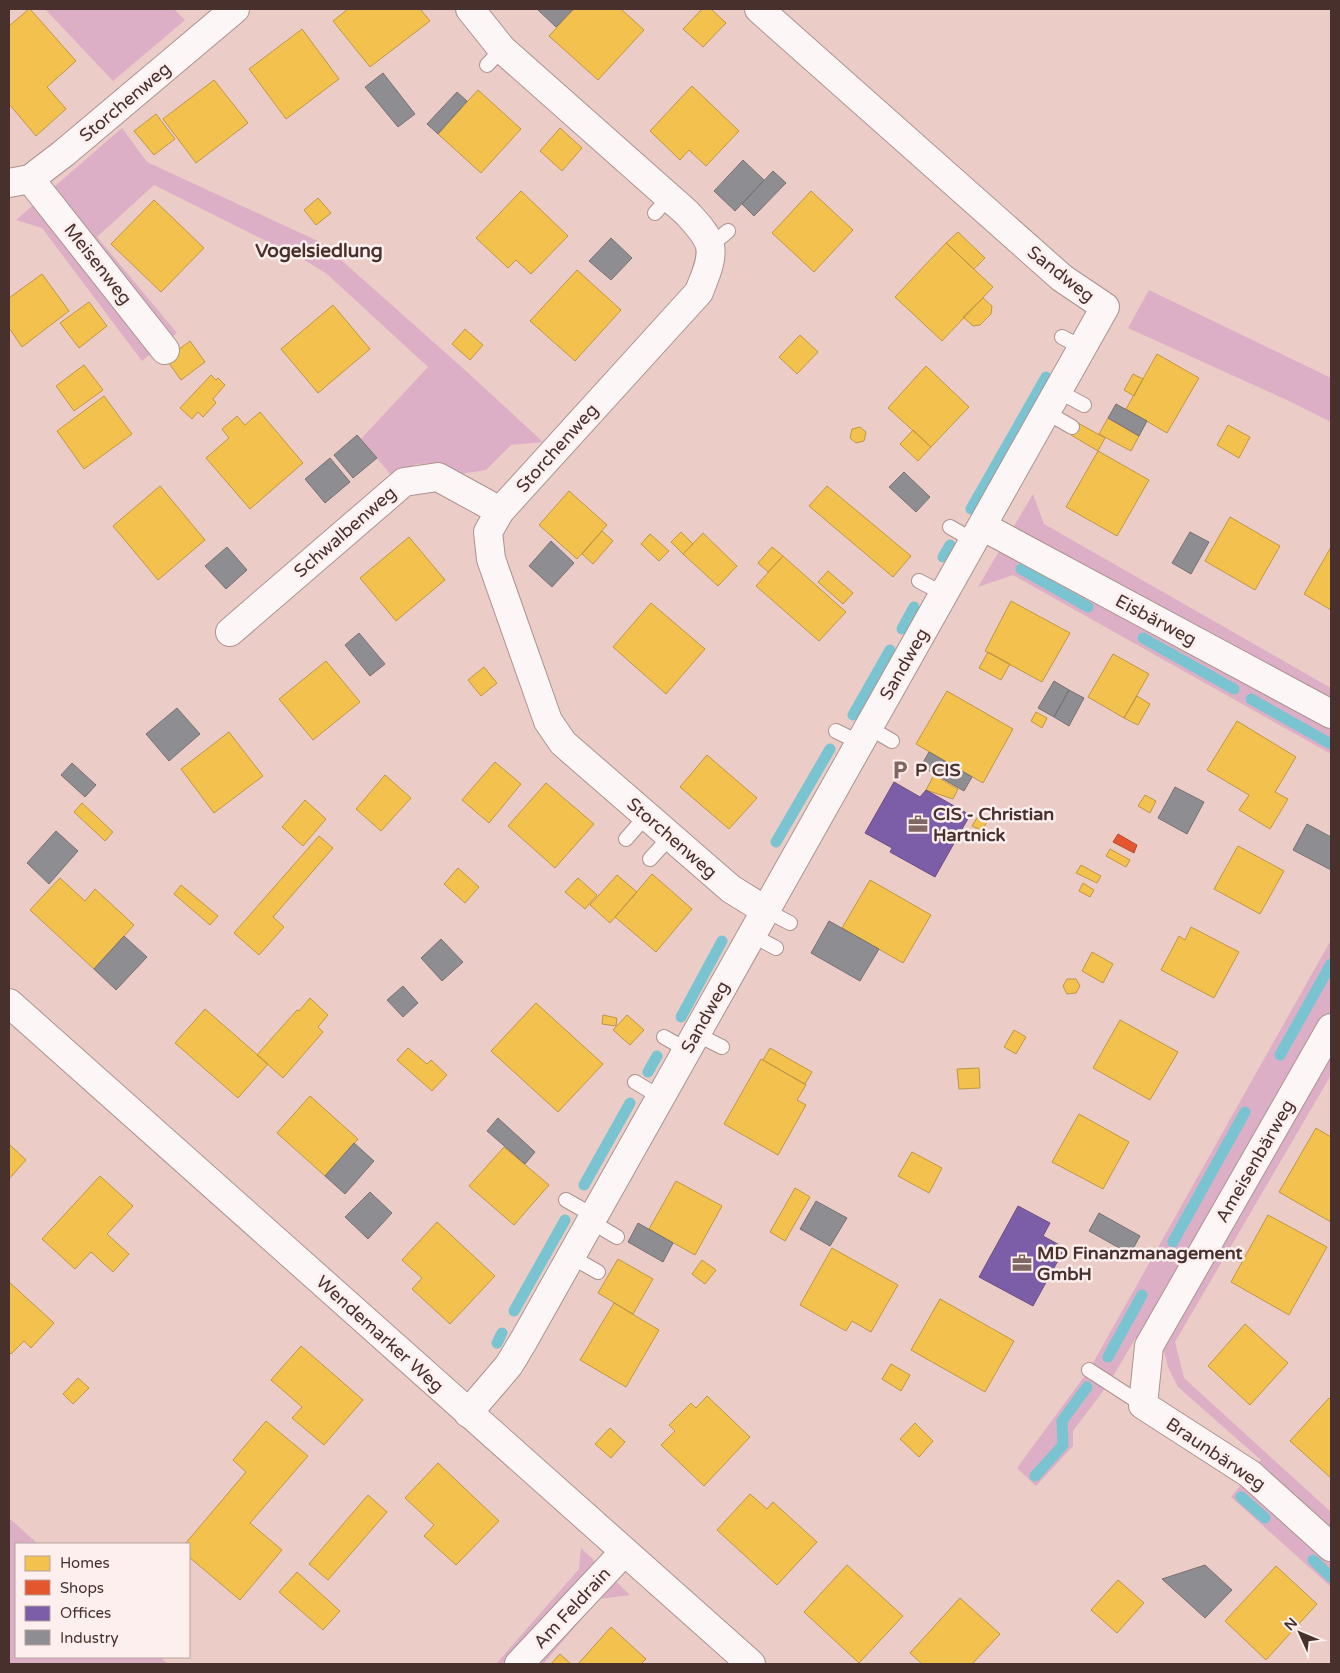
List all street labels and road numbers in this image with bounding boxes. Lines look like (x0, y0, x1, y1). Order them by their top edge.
street label: Storchenweg (75, 58, 175, 146)
street label: Meisenweg (59, 219, 137, 309)
street label: Sandweg (1023, 241, 1099, 307)
street label: Storchenweg (511, 399, 603, 497)
street label: Schwalbenweg (289, 482, 401, 582)
street label: Eisbärweg (1112, 589, 1200, 651)
street label: Sandweg (875, 624, 933, 704)
street label: Storchenweg (622, 793, 722, 883)
street label: Sandweg (676, 977, 734, 1057)
street label: Ameisenbärweg (1211, 1096, 1299, 1226)
street label: Wendemarker Weg (312, 1271, 448, 1397)
street label: Braunbärweg (1162, 1413, 1270, 1495)
street label: Am Feldrain (529, 1563, 615, 1653)

